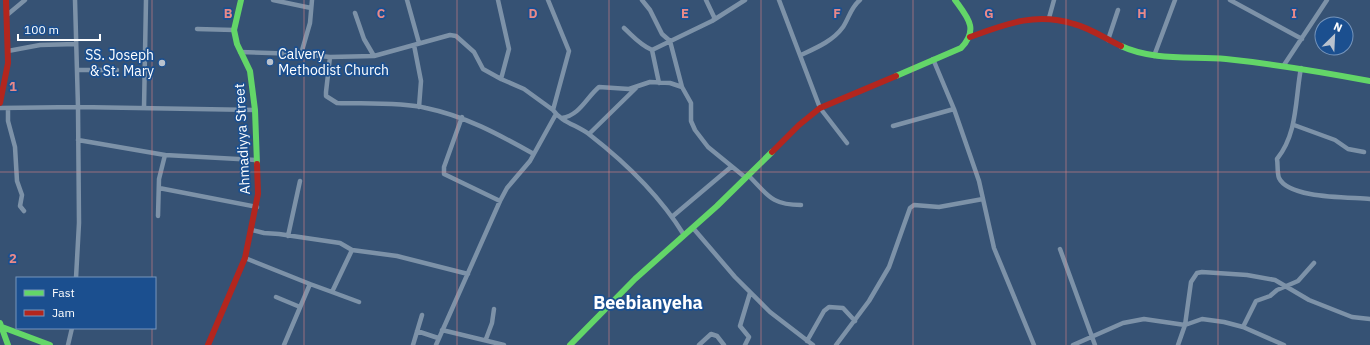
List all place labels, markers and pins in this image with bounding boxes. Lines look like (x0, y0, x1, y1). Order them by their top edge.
place label: Calvery Methodist Church (278, 45, 389, 79)
place label: SS. Joseph & St. Mary (85, 46, 154, 80)
marker: Calvery Methodist Church (265, 57, 275, 67)
marker: SS. Joseph & St. Mary (157, 58, 167, 68)

